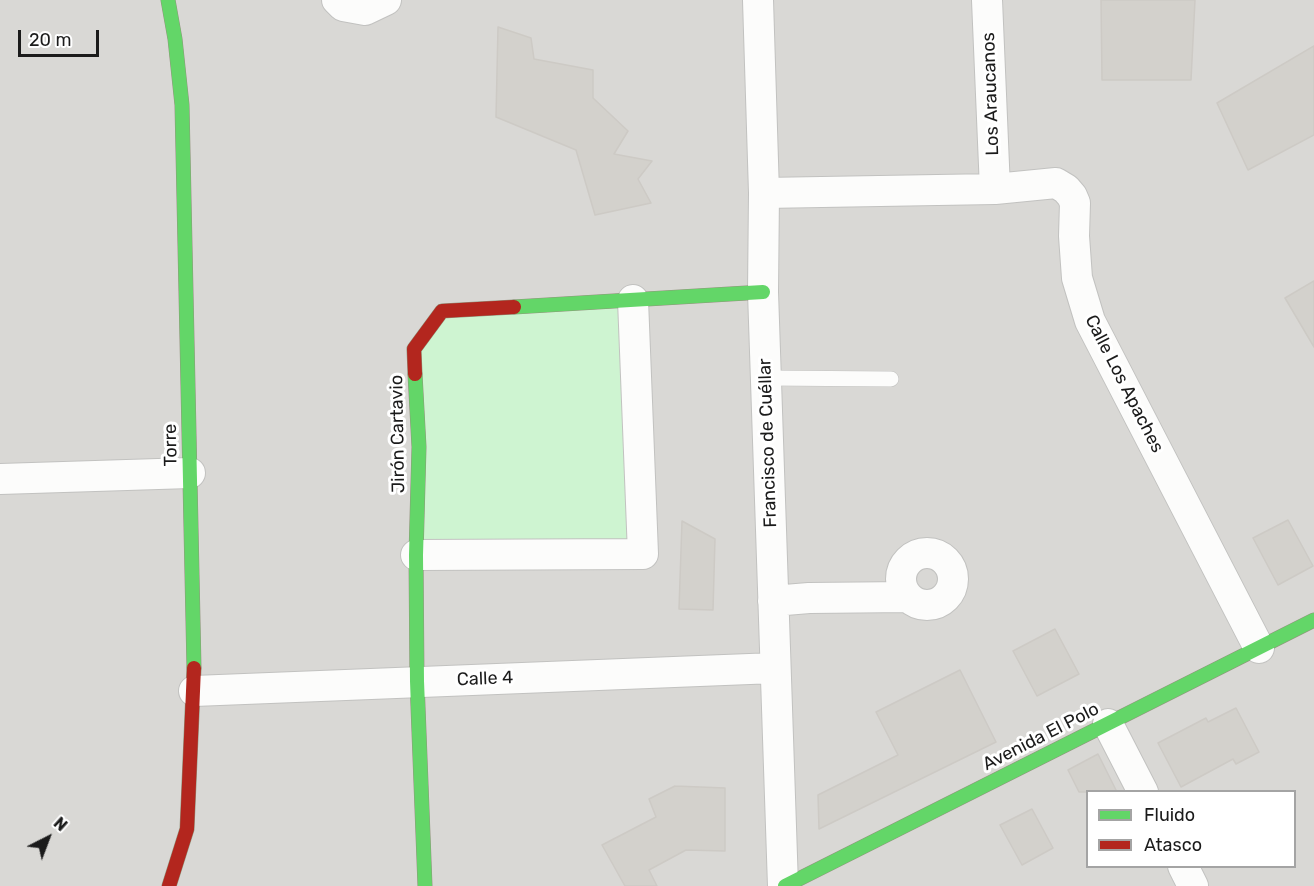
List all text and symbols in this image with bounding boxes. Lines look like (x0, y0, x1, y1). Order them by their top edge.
scale bar (21, 18, 102, 56)
text: 20 m (29, 29, 71, 51)
street label: Los Araucanos (978, 32, 1004, 156)
street label: Calle Los Apaches (1080, 311, 1168, 457)
street label: Francisco de Cuéllar (754, 358, 782, 528)
street label: Jirón Cartavio (386, 375, 410, 493)
street label: Torre (160, 424, 182, 466)
street label: Calle 4 (456, 667, 514, 691)
street label: Avenida El Polo (979, 698, 1103, 776)
legend (1086, 790, 1296, 868)
text: Fluido (1144, 804, 1195, 826)
north arrow (18, 808, 78, 868)
text: N (50, 813, 71, 835)
text: Atasco (1144, 834, 1202, 856)

